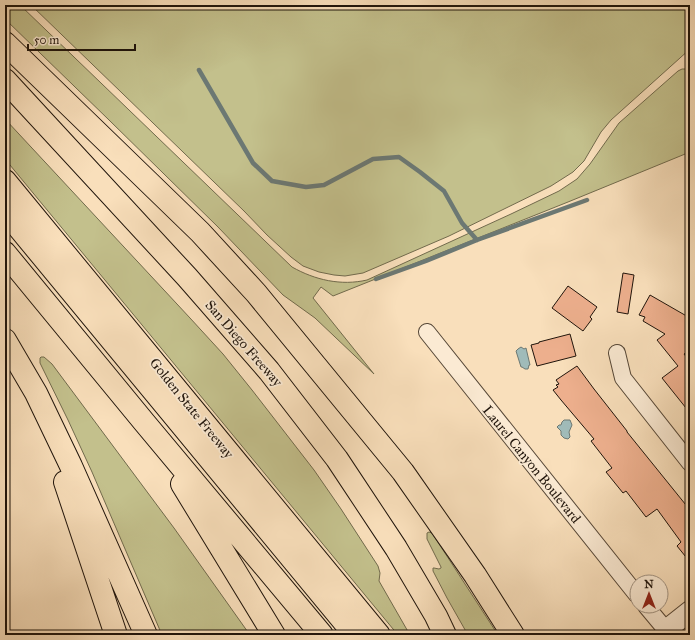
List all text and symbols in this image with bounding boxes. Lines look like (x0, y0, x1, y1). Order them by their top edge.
scale bar (28, 26, 135, 52)
text: 50 m (34, 33, 59, 47)
street label: San Diego Freeway (201, 297, 286, 390)
street label: Golden State Freeway (146, 355, 238, 462)
street label: Laurel Canyon Boulevard (479, 402, 584, 527)
north arrow (629, 574, 669, 614)
text: N (644, 578, 654, 591)

